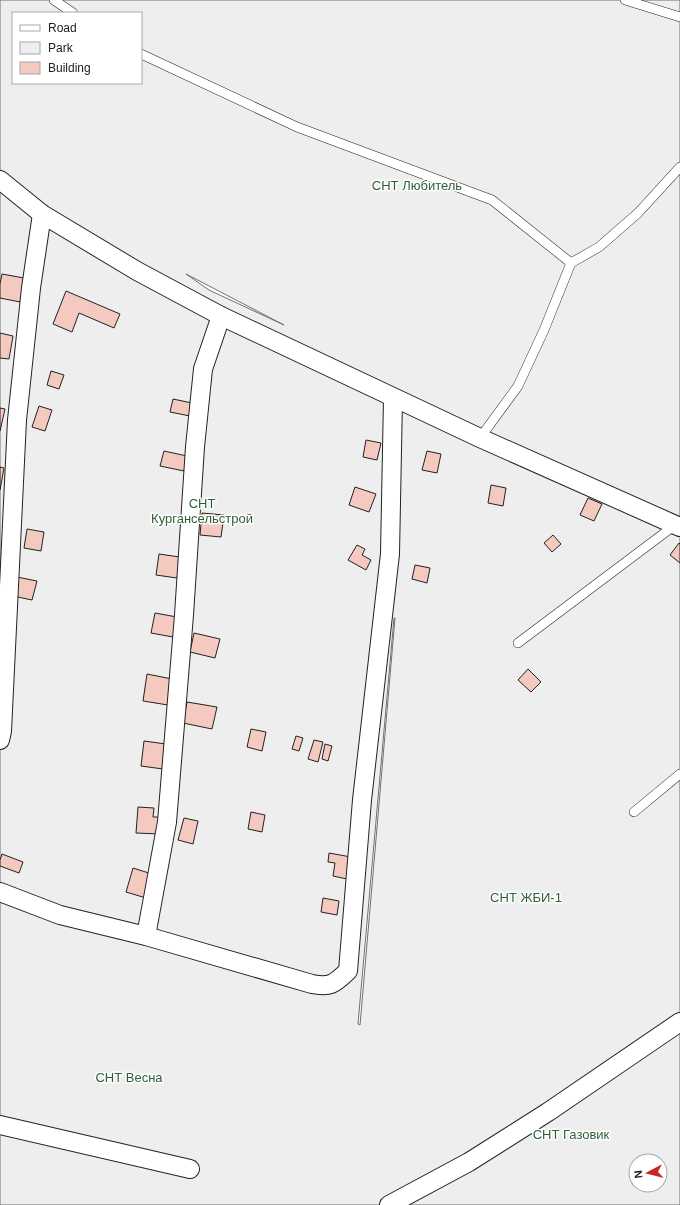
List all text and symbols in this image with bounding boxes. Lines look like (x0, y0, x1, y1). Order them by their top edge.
legend (12, 12, 142, 84)
text: Road (48, 21, 77, 35)
text: Park (48, 41, 74, 55)
text: Building (48, 61, 91, 75)
park label: СНТ Любитель (372, 178, 462, 193)
park label: СНТ Кургансельстрой (151, 496, 253, 526)
park label: СНТ ЖБИ-1 (490, 890, 562, 905)
park label: СНТ Весна (95, 1070, 163, 1085)
park label: СНТ Газовик (533, 1127, 610, 1142)
north arrow (628, 1153, 668, 1193)
text: N (632, 1169, 645, 1179)

